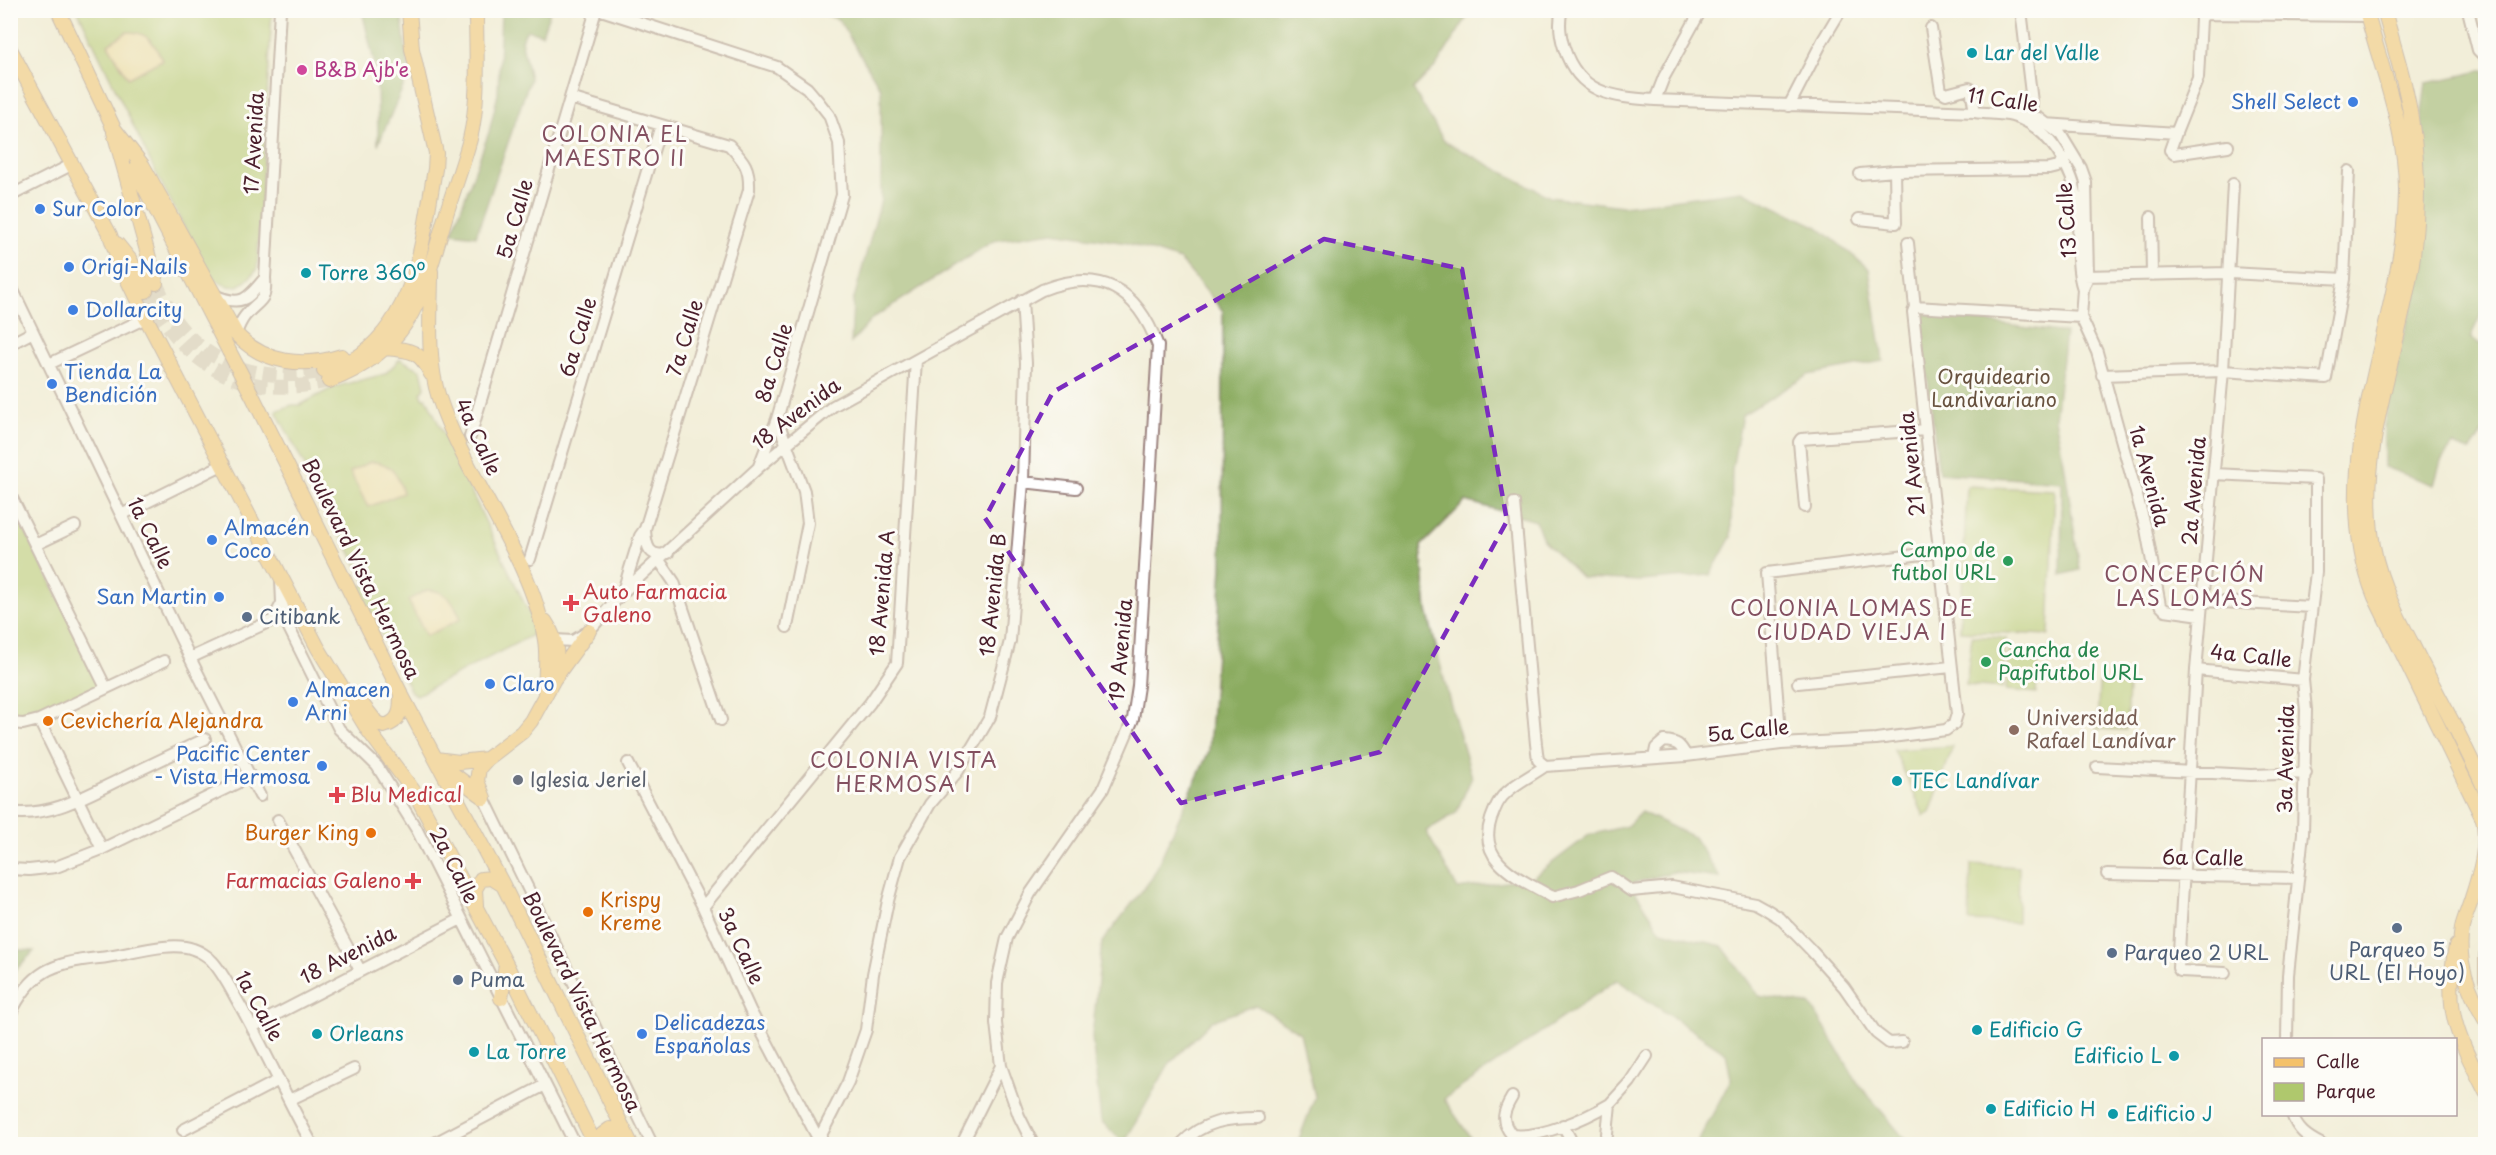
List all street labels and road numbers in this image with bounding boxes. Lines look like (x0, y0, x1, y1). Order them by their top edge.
street label: 11 Calle (1966, 79, 2041, 119)
street label: 17 Avenida (235, 90, 271, 195)
street label: 5a Calle (488, 175, 540, 262)
street label: 13 Calle (2048, 181, 2084, 259)
street label: 6a Calle (551, 293, 603, 380)
street label: 7a Calle (658, 295, 710, 380)
street label: 8a Calle (747, 319, 799, 406)
street label: 18 Avenida (745, 370, 847, 457)
street label: 4a Calle (448, 393, 510, 480)
street label: 21 Avenida (1891, 410, 1931, 518)
street label: 1a Avenida (2122, 422, 2178, 530)
street label: 2a Avenida (2173, 435, 2213, 547)
street label: Boulevard Vista Hermosa (295, 453, 429, 685)
street label: 1a Calle (121, 492, 181, 574)
street label: 18 Avenida A (861, 529, 901, 657)
street label: 18 Avenida B (971, 532, 1013, 658)
street label: 19 Avenida (1101, 597, 1139, 703)
street label: 4a Calle (2209, 636, 2294, 674)
street label: 3a Avenida (2269, 704, 2301, 814)
street label: 5a Calle (1705, 711, 1790, 749)
street label: 2a Calle (423, 821, 487, 908)
street label: 6a Calle (2162, 841, 2244, 873)
street label: Boulevard Vista Hermosa (516, 886, 650, 1118)
street label: 3a Calle (711, 902, 773, 989)
street label: 18 Avenida (294, 917, 401, 991)
street label: 1a Calle (228, 965, 292, 1046)

